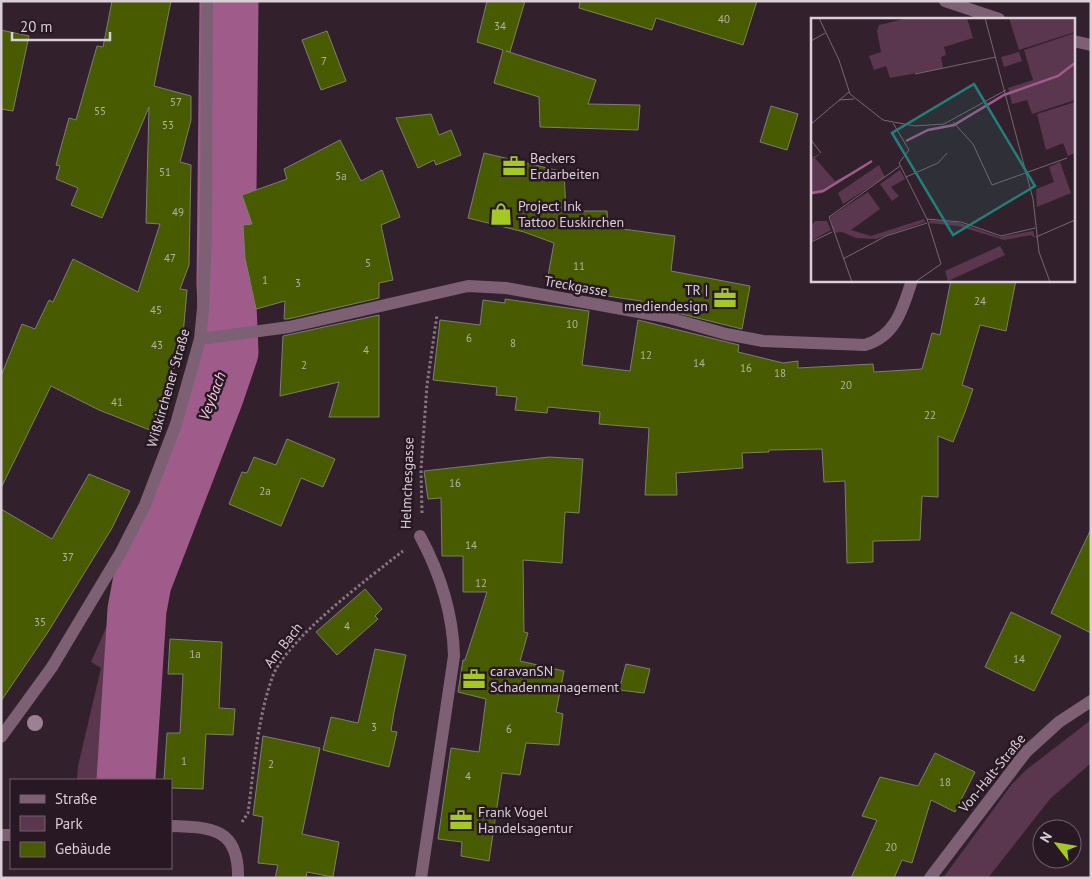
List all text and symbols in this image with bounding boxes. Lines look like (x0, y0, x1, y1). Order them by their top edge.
scale bar (12, 10, 110, 42)
house number: 40 (718, 12, 730, 26)
text: 20 m (20, 17, 53, 36)
inset map (811, 18, 1074, 281)
house number: 34 (494, 19, 506, 33)
house number: 7 (321, 54, 327, 68)
house number: 57 (170, 95, 182, 109)
house number: 55 (94, 104, 106, 118)
house number: 53 (162, 118, 174, 132)
place label: Beckers Erdarbeiten (530, 149, 599, 183)
office icon: Beckers Erdarbeiten (501, 153, 527, 179)
house number: 51 (159, 165, 171, 179)
house number: 5a (335, 169, 347, 183)
place label: Project Ink Tattoo Euskirchen (518, 197, 624, 231)
shop icon: Project Ink Tattoo Euskirchen (488, 201, 514, 227)
house number: 49 (172, 205, 184, 219)
house number: 47 (164, 251, 176, 265)
house number: 5 (365, 256, 371, 270)
house number: 11 (573, 259, 585, 273)
street label: Treckgasse (543, 272, 609, 300)
house number: 1 (262, 273, 268, 287)
house number: 3 (295, 276, 301, 290)
place label: TR | mediendesign (624, 281, 708, 315)
office icon: TR | mediendesign (712, 285, 738, 311)
house number: 24 (974, 294, 986, 308)
house number: 45 (150, 303, 162, 317)
house number: 10 (566, 317, 578, 331)
street label: Wißkirchener Straße (142, 327, 194, 449)
house number: 6 (466, 331, 472, 345)
house number: 8 (510, 336, 516, 350)
house number: 43 (151, 338, 163, 352)
house number: 4 (363, 343, 369, 357)
house number: 12 (640, 348, 652, 362)
house number: 14 (693, 356, 705, 370)
house number: 2 (301, 358, 307, 372)
house number: 16 (740, 361, 752, 375)
house number: 18 (774, 366, 786, 380)
water label: Veybach (194, 369, 230, 423)
house number: 20 (840, 378, 852, 392)
house number: 41 (111, 395, 123, 409)
house number: 22 (924, 408, 936, 422)
street label: Helmchesgasse (396, 437, 418, 529)
house number: 16 (449, 476, 461, 490)
house number: 2a (259, 484, 271, 498)
house number: 14 (465, 538, 477, 552)
house number: 37 (62, 550, 74, 564)
house number: 12 (475, 576, 487, 590)
house number: 35 (34, 615, 46, 629)
street label: Am Bach (260, 619, 306, 671)
house number: 4 (344, 619, 350, 633)
house number: 1a (189, 647, 201, 661)
house number: 14 (1013, 652, 1025, 666)
place label: caravanSN Schadenmanagement (490, 662, 619, 696)
office icon: caravanSN Schadenmanagement (461, 666, 487, 692)
house number: 3 (371, 720, 377, 734)
house number: 6 (506, 722, 512, 736)
street label: Von-Halt-Straße (954, 730, 1029, 817)
house number: 1 (181, 754, 187, 768)
house number: 2 (268, 757, 274, 771)
house number: 4 (465, 769, 471, 783)
house number: 18 (939, 775, 951, 789)
legend (10, 779, 172, 869)
text: Straße (55, 789, 97, 808)
place label: Frank Vogel Handelsagentur (478, 803, 573, 837)
office icon: Frank Vogel Handelsagentur (448, 807, 474, 833)
text: Park (55, 814, 83, 833)
north arrow (1032, 819, 1082, 869)
text: N (1036, 829, 1056, 846)
text: Gebäude (55, 839, 111, 858)
house number: 20 (885, 840, 897, 854)

